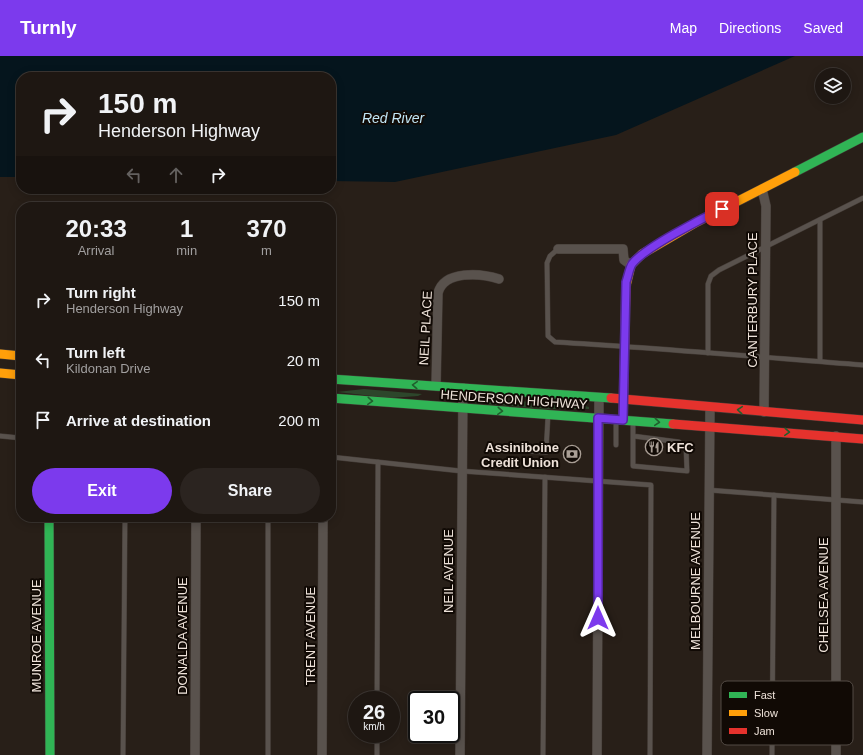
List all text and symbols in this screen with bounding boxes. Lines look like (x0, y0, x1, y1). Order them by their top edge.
text: Turnly (20, 17, 77, 38)
text: Map (670, 20, 697, 36)
text: Directions (719, 20, 781, 36)
text: Saved (803, 20, 843, 36)
map controls (815, 68, 851, 104)
button: layers (815, 68, 851, 104)
icon: right (32, 88, 84, 140)
text: 150 m (98, 88, 177, 119)
water label: Red River (362, 110, 425, 126)
text: Henderson Highway (98, 121, 260, 141)
icon: left (123, 164, 145, 186)
icon: ahead (165, 164, 187, 186)
icon: right (207, 164, 229, 186)
pin (705, 192, 739, 226)
icon: arrive (711, 198, 733, 220)
text: 20:33 (65, 215, 127, 242)
text: 1 (180, 215, 193, 242)
text: 370 (247, 215, 287, 242)
street label: CANTERBURY PLACE (745, 232, 760, 368)
text: Arrival (78, 243, 115, 258)
text: min (176, 243, 197, 258)
text: m (261, 243, 272, 258)
text: Turn right (66, 284, 136, 301)
icon: right (32, 289, 54, 311)
street label: NEIL PLACE (416, 290, 435, 366)
text: 150 m (278, 292, 320, 309)
text: Henderson Highway (66, 301, 183, 316)
text: Turn left (66, 344, 125, 361)
icon: left (32, 349, 54, 371)
text: 20 m (287, 352, 320, 369)
text: Kildonan Drive (66, 361, 151, 376)
one-way arrow (412, 380, 418, 389)
street label: HENDERSON HIGHWAY (440, 387, 588, 412)
one-way arrow (367, 396, 373, 405)
one-way arrow (737, 405, 743, 414)
one-way arrow (497, 406, 503, 415)
icon: arrive (32, 409, 54, 431)
text: Arrive at destination (66, 412, 211, 429)
text: 200 m (278, 412, 320, 429)
one-way arrow (654, 418, 660, 427)
one-way arrow (784, 428, 790, 437)
restaurant icon: KFC (644, 437, 664, 457)
place label: Assiniboine Credit Union (481, 440, 559, 470)
place label: KFC (667, 440, 694, 455)
bank icon: Assiniboine Credit Union (562, 444, 582, 464)
button: Exit (32, 468, 172, 514)
button: Share (180, 468, 320, 514)
street label: MELBOURNE AVENUE (688, 512, 703, 650)
street label: NEIL AVENUE (441, 529, 456, 613)
street label: CHELSEA AVENUE (816, 537, 831, 653)
street label: DONALDA AVENUE (175, 577, 190, 695)
street label: MUNROE AVENUE (29, 579, 44, 693)
street label: TRENT AVENUE (303, 586, 318, 685)
position arrow (577, 597, 619, 639)
legend (721, 681, 853, 745)
text: Fast (754, 689, 775, 701)
speed limit sign: 30 (408, 691, 460, 743)
text: 26 (363, 701, 385, 723)
text: Slow (754, 707, 778, 719)
text: km/h (363, 721, 385, 732)
text: Jam (754, 725, 775, 737)

